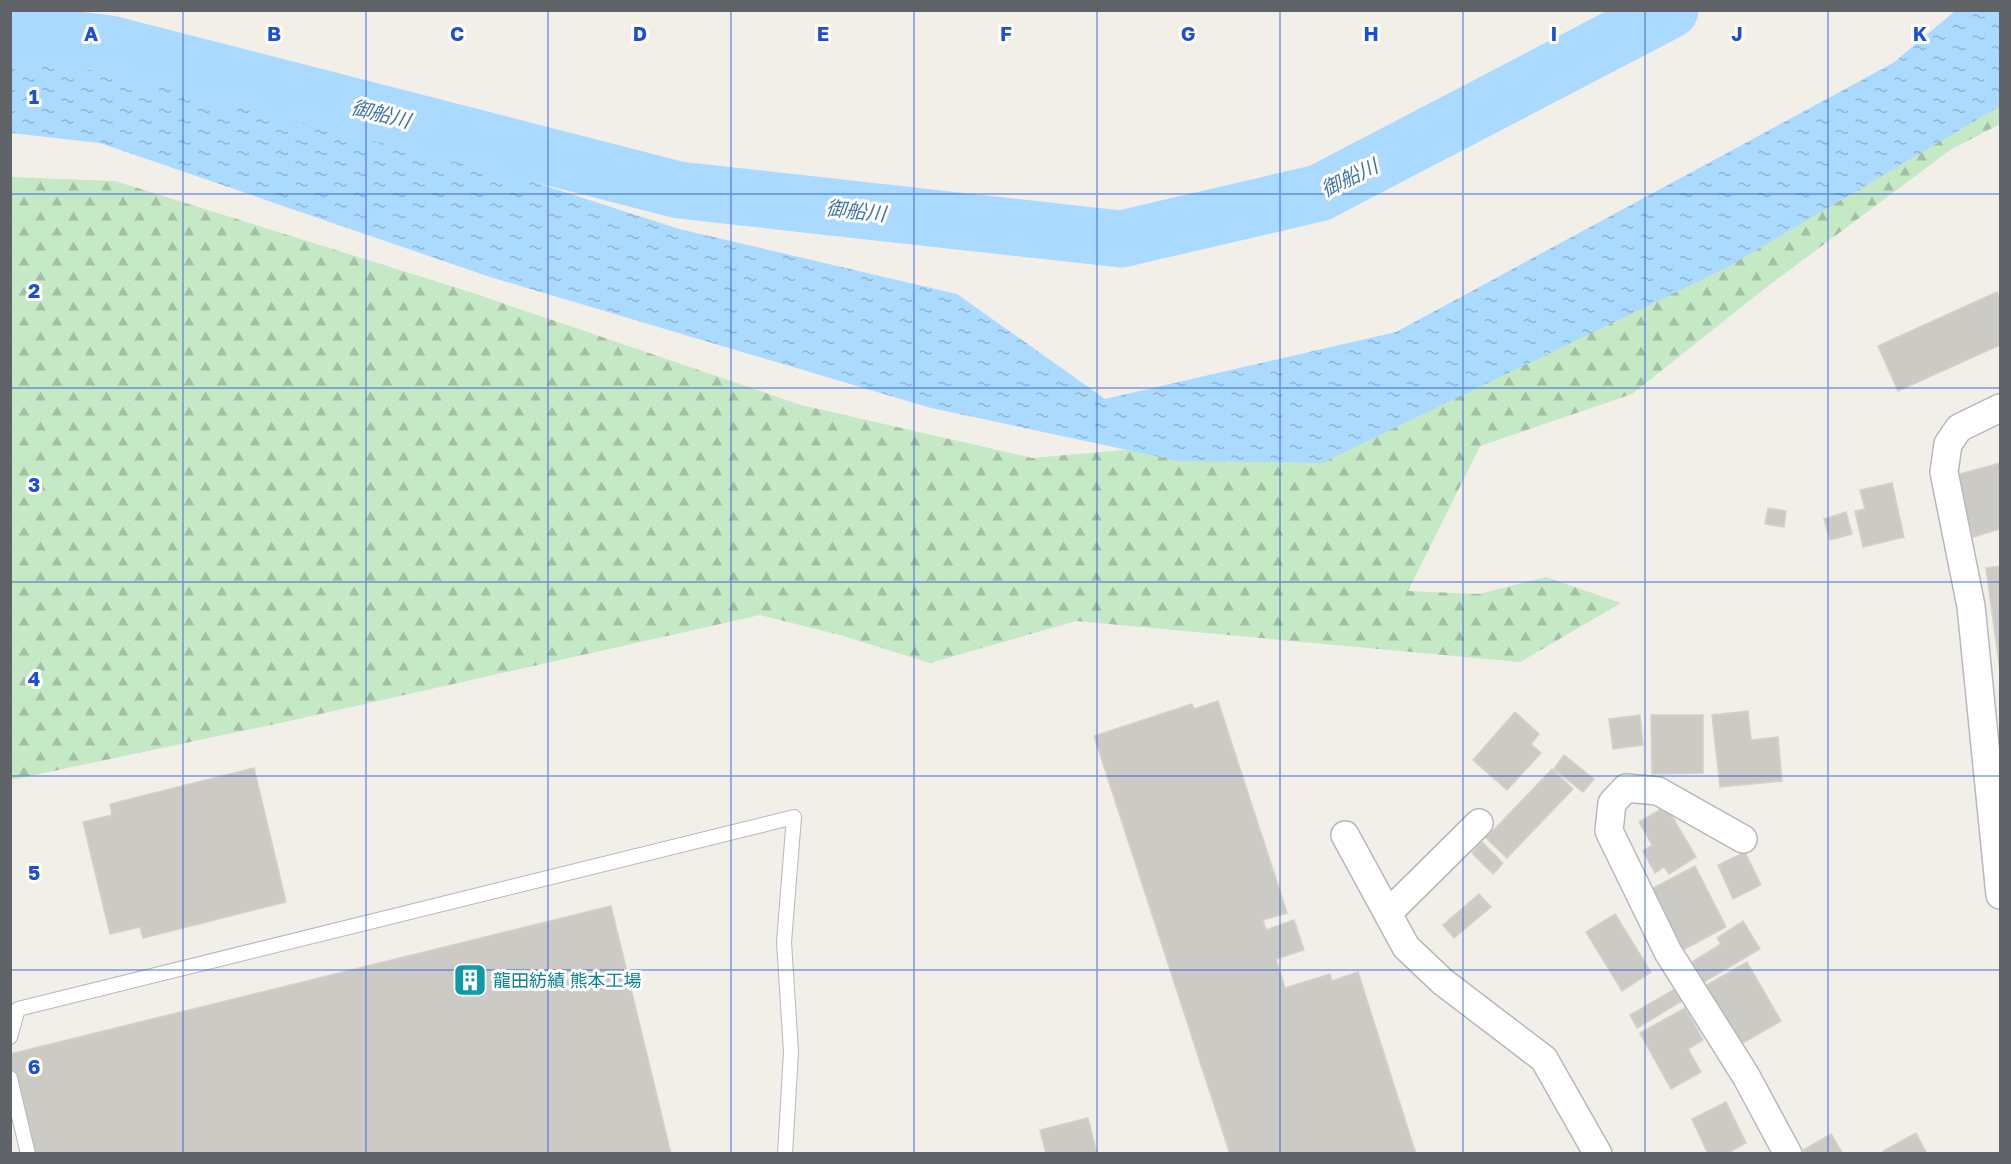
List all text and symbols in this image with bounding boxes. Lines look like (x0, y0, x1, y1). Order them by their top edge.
text: A (84, 21, 98, 45)
text: B (267, 21, 281, 45)
text: C (450, 21, 464, 45)
text: D (633, 21, 647, 45)
text: E (817, 21, 829, 45)
text: F (1000, 21, 1012, 45)
text: G (1181, 21, 1195, 45)
text: H (1363, 21, 1379, 45)
text: I (1551, 21, 1557, 45)
text: J (1731, 21, 1743, 45)
text: K (1913, 21, 1928, 45)
text: 1 (29, 84, 39, 108)
water label: 御船川 (349, 94, 415, 132)
water label: 御船川 (1317, 152, 1383, 201)
water label: 御船川 (825, 195, 889, 225)
text: 2 (28, 278, 40, 302)
text: 3 (28, 472, 40, 496)
text: 4 (28, 666, 40, 690)
text: 5 (28, 860, 40, 884)
building icon: 龍田紡績 熊本工場 (452, 962, 488, 998)
place label: 龍田紡績 熊本工場 (493, 969, 642, 991)
text: 6 (28, 1054, 40, 1078)

